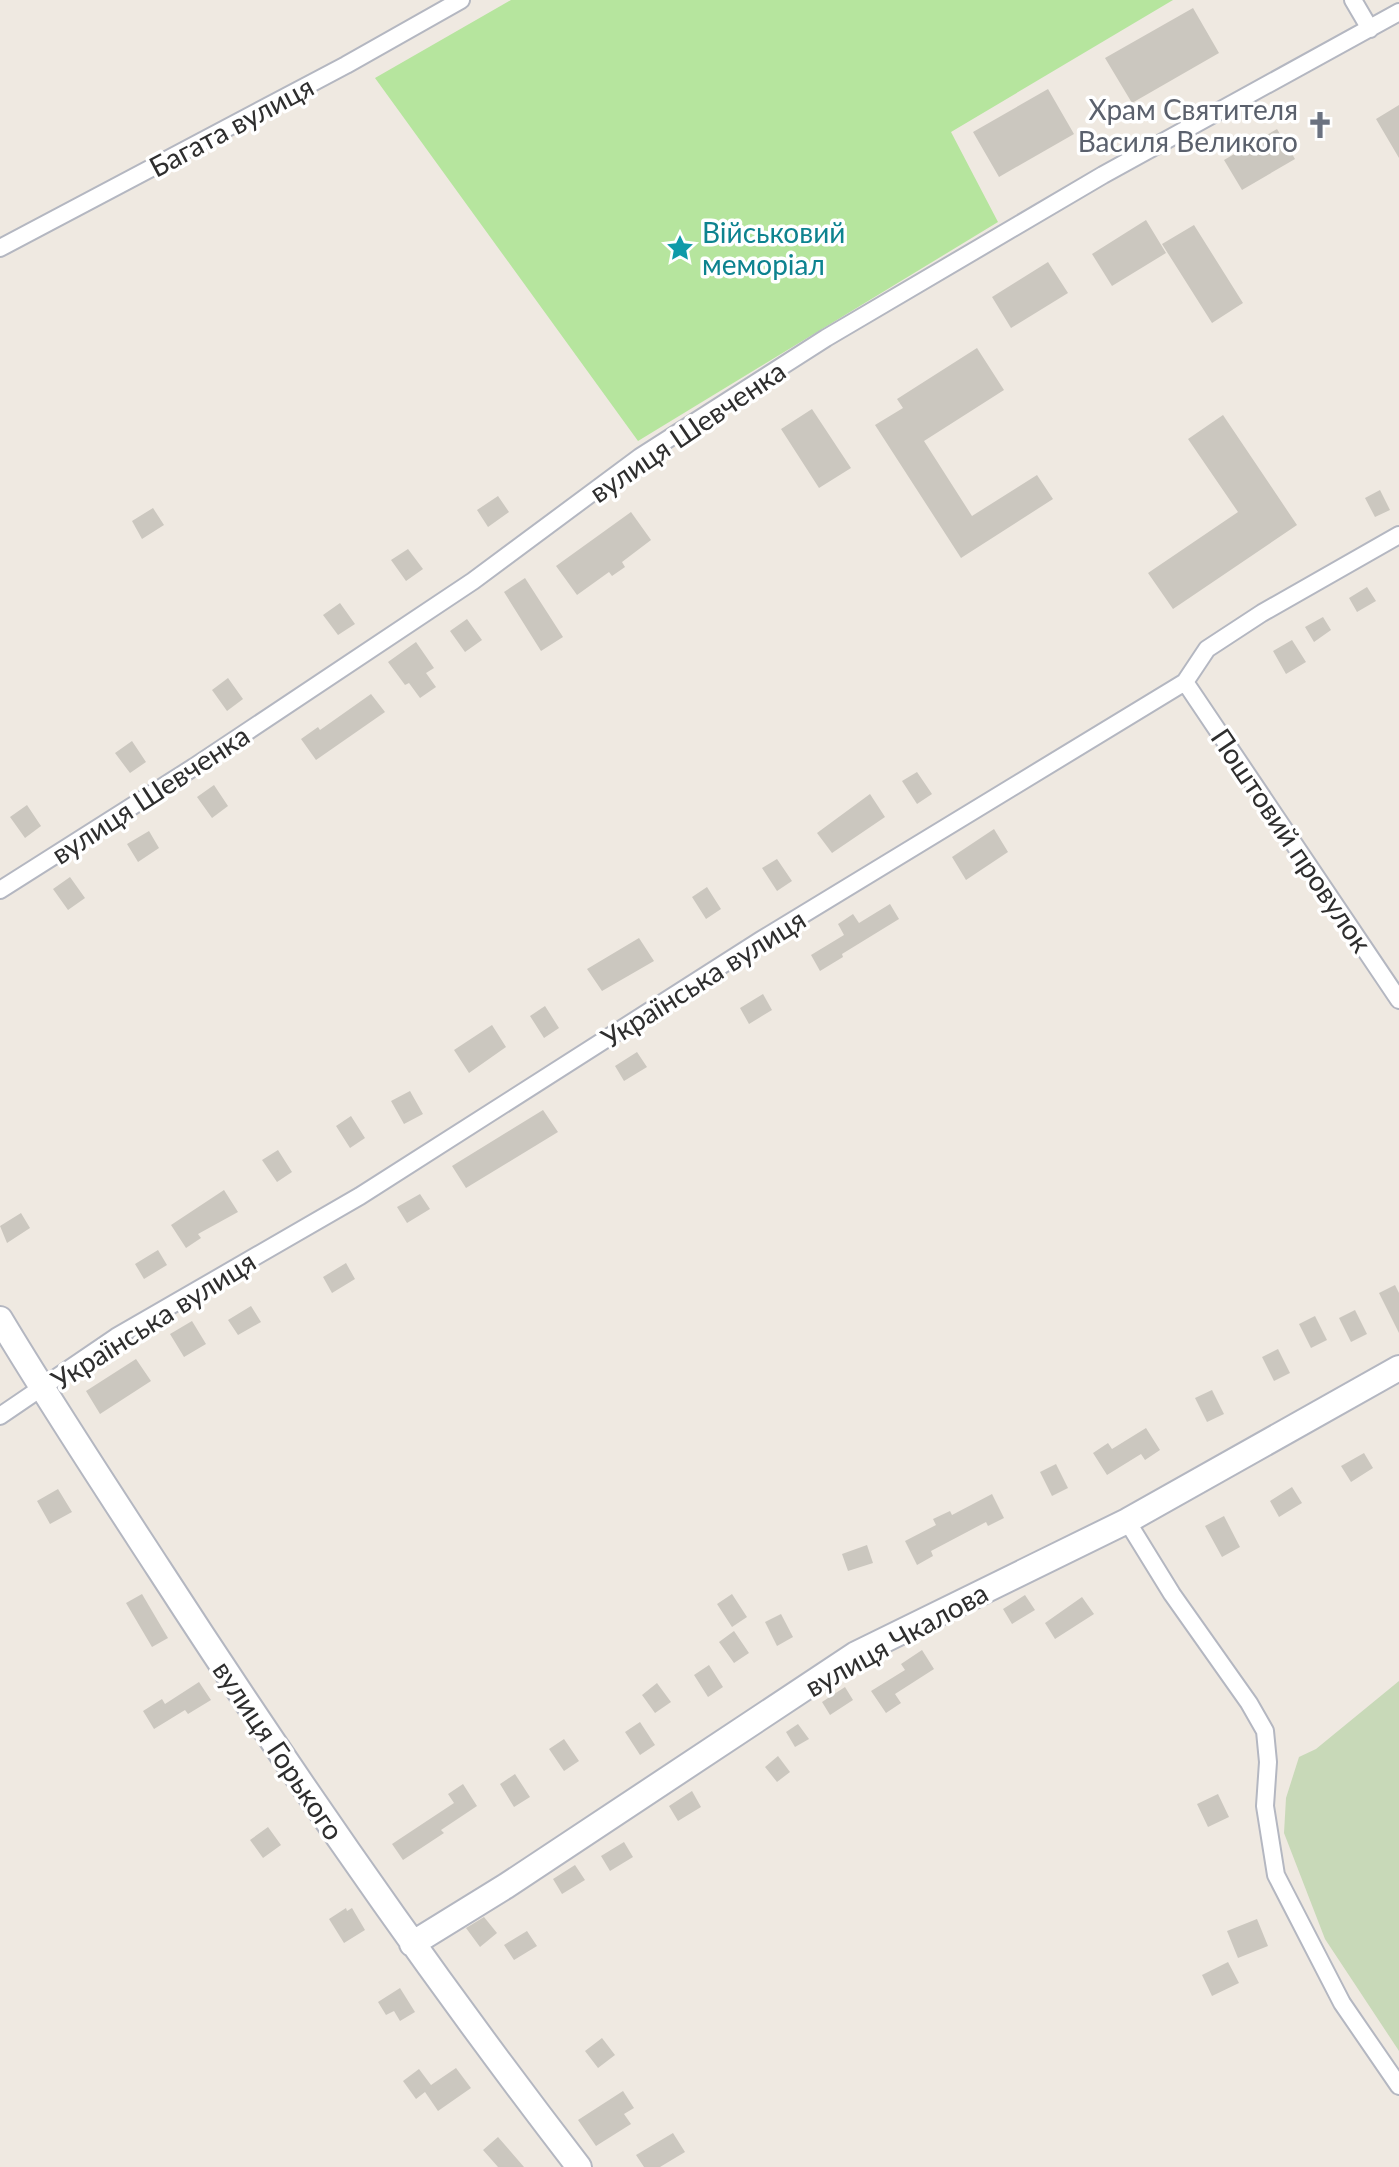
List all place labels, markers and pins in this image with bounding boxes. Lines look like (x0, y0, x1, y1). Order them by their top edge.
place label: Храм Святителя Василя Великого (1078, 92, 1298, 158)
church icon: Храм Святителя Василя Великого (1305, 110, 1335, 140)
place label: Військовий меморіал (702, 215, 845, 281)
place icon: Військовий меморіал (665, 233, 695, 263)

